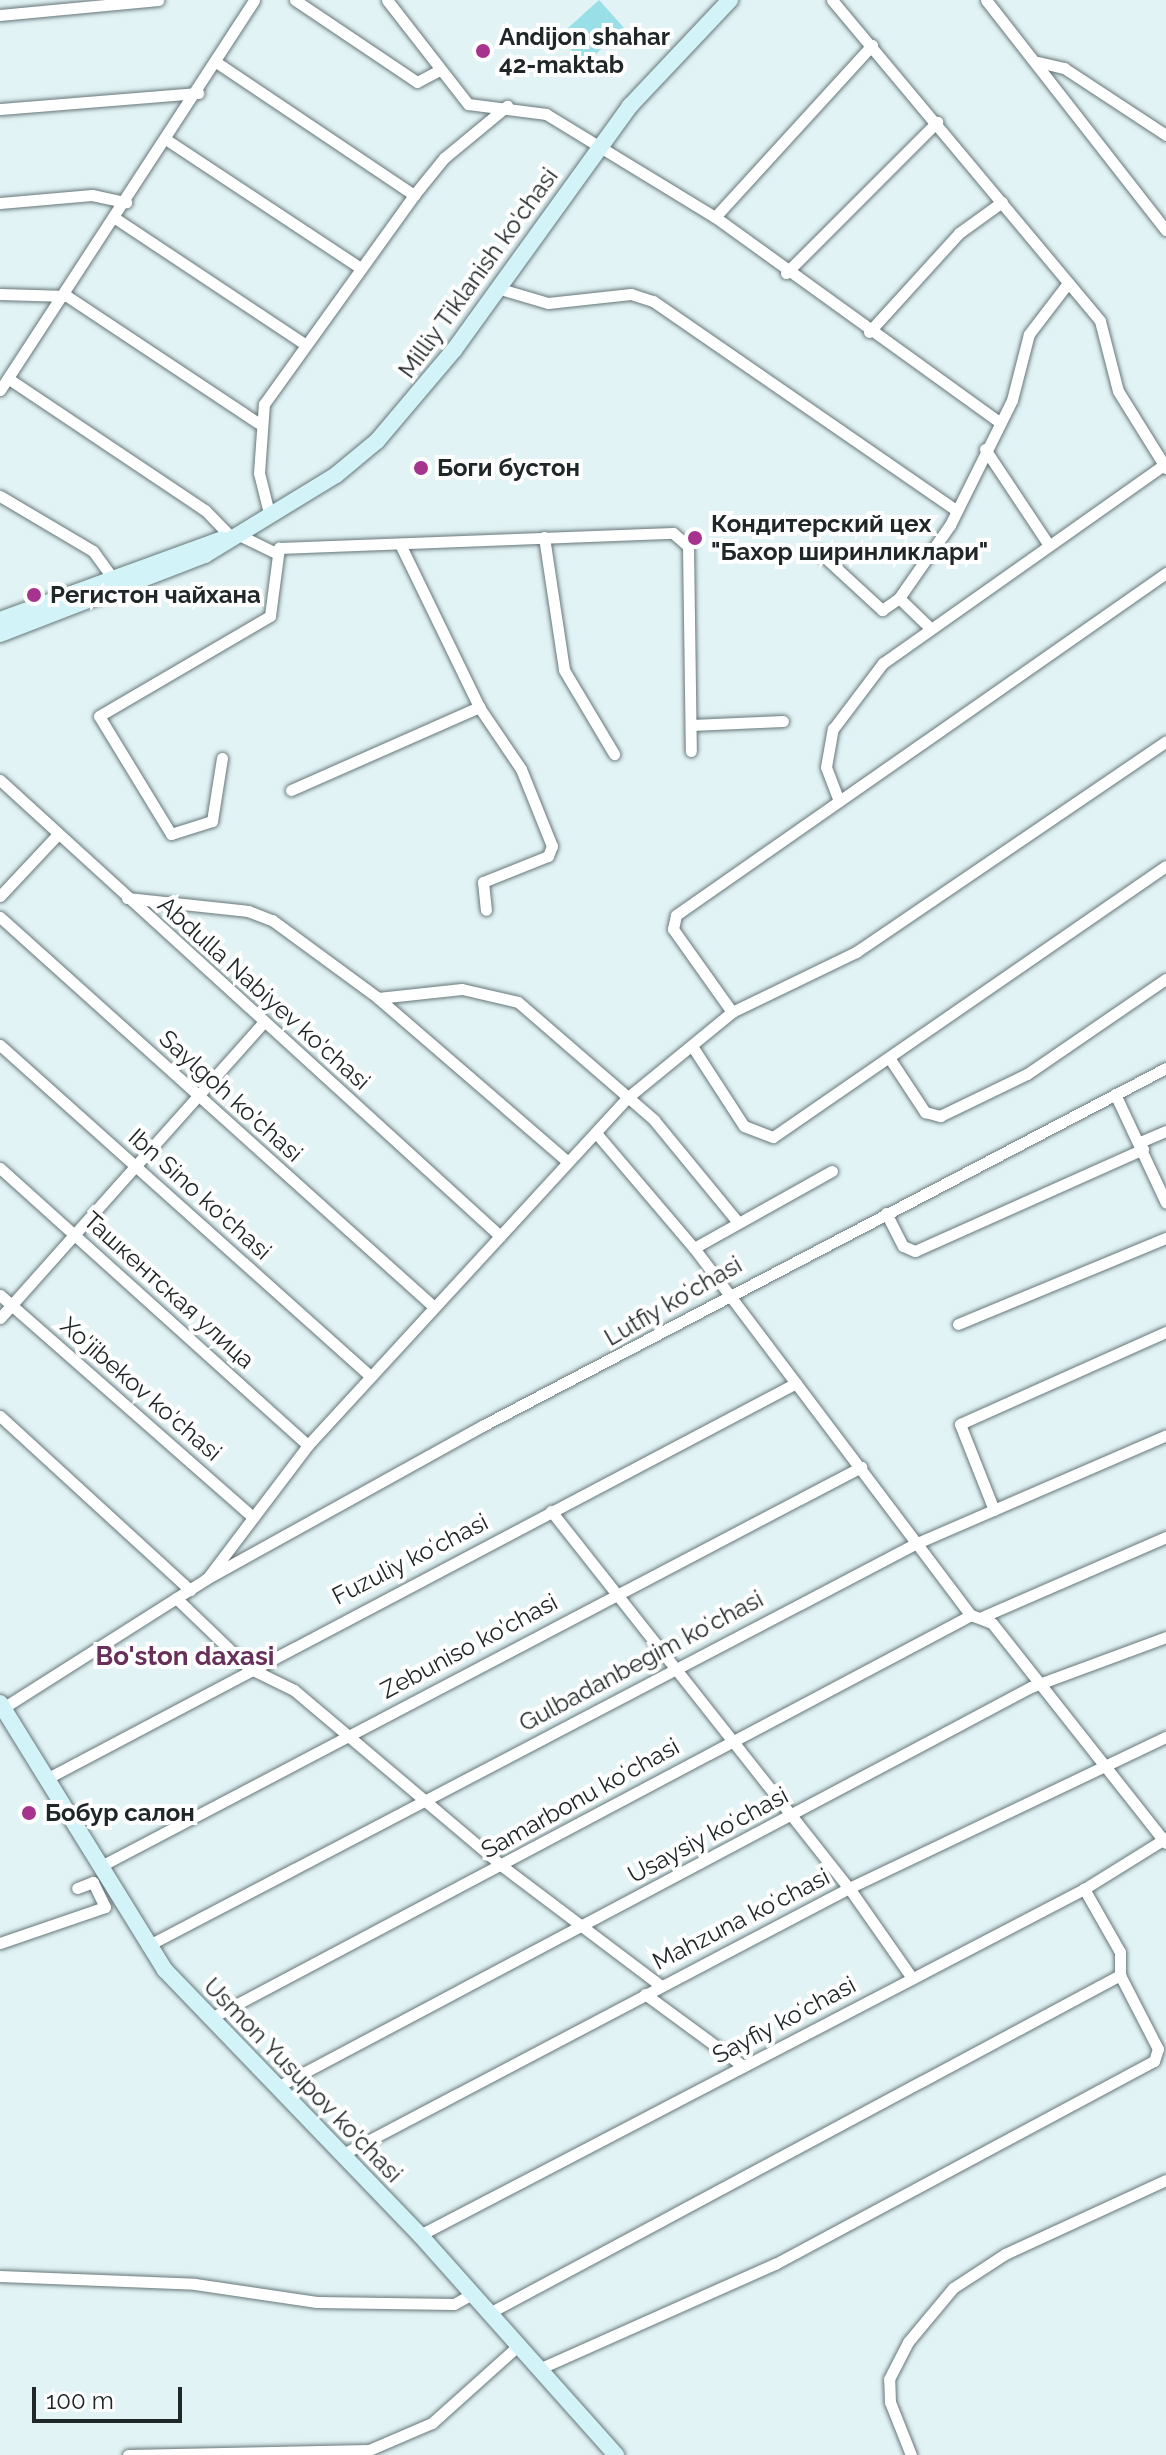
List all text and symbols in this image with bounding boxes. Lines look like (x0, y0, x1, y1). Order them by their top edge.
place label: Andijon shahar 42-maktab (499, 23, 670, 79)
marker: Andijon shahar 42-maktab (474, 42, 492, 60)
street label: Milliy Tiklanish ko'chasi (392, 162, 564, 384)
place label: Боги бустон (437, 454, 580, 482)
marker: Боги бустон (412, 459, 430, 477)
place label: Кондитерский цех "Бахор ширинликлари" (711, 510, 988, 566)
marker: Кондитерский цех "Бахор ширинликлари" (686, 529, 704, 547)
place label: Регистон чайхана (50, 581, 261, 609)
marker: Регистон чайхана (25, 586, 43, 604)
street label: Abdulla Nabiyev ko'chasi (152, 890, 376, 1096)
street label: Saylgoh ko'chasi (153, 1024, 309, 1168)
street label: Ibn Sino ko'chasi (123, 1122, 277, 1266)
street label: Ташкентская улица (77, 1205, 261, 1375)
street label: Lutfiy koʻchasi (599, 1250, 747, 1352)
street label: Xo'jibekov ko'chasi (54, 1311, 228, 1467)
street label: Fuzuliy koʻchasi (327, 1507, 493, 1611)
street label: Gulbadanbegim koʻchasi (514, 1584, 768, 1738)
street label: Zebuniso ko'chasi (376, 1587, 562, 1705)
district label: Bo'ston daxasi (96, 1641, 274, 1673)
street label: Samarbonu koʻchasi (476, 1732, 684, 1864)
street label: Usaysiy koʻchasi (623, 1781, 793, 1889)
place label: Бобур салон (45, 1799, 195, 1827)
marker: Бобур салон (20, 1804, 38, 1822)
street label: Mahzuna koʻchasi (648, 1862, 834, 1976)
street label: Sayfiy koʻchasi (707, 1970, 861, 2070)
street label: Usmon Yusupov ko'chasi (197, 1971, 409, 2189)
scale bar (36, 2371, 186, 2421)
text: 100 m (46, 2386, 114, 2415)

